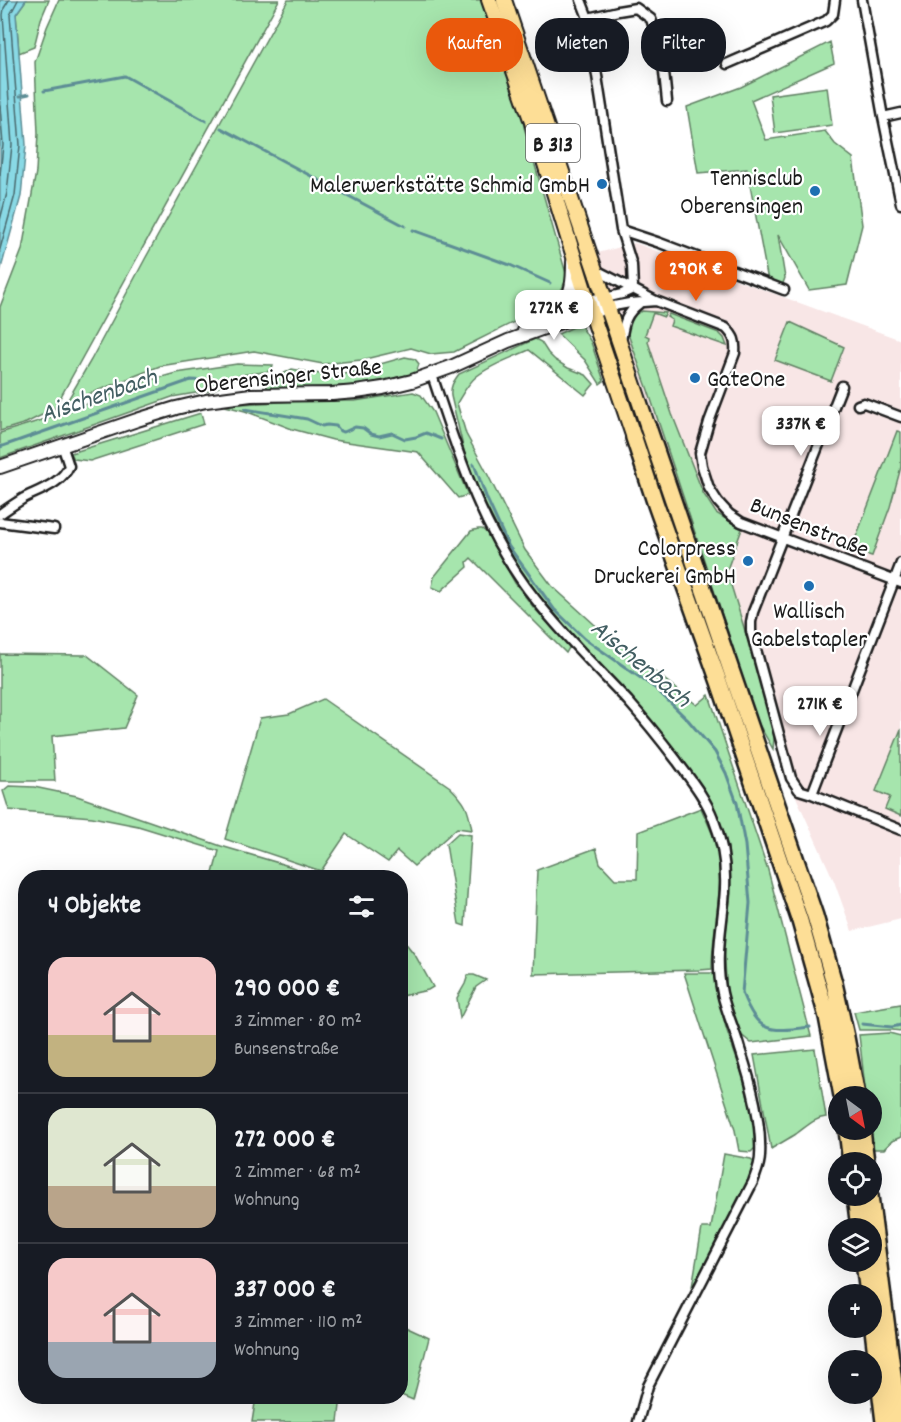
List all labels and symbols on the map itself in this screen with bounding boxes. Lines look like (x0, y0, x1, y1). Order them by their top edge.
road number: B 313 (526, 124, 580, 162)
place label: Tennisclub Oberensingen (680, 163, 803, 225)
place label: Malerwerkstätte Schmid GmbH (310, 170, 590, 204)
marker: Malerwerkstätte Schmid GmbH (595, 177, 609, 191)
marker: Tennisclub Oberensingen (808, 184, 822, 198)
pin: 290K € (647, 251, 745, 302)
pin: 272K € (505, 290, 603, 341)
street label: Oberensinger Straße (193, 351, 384, 405)
water label: Aischenbach (36, 360, 164, 435)
place label: GateOne (707, 364, 785, 398)
marker: GateOne (688, 371, 702, 385)
pin: 337K € (752, 406, 850, 457)
street label: Bunsenstraße (744, 489, 873, 568)
place label: Colorpress Druckerei GmbH (594, 533, 736, 595)
marker: Colorpress Druckerei GmbH (741, 554, 755, 568)
marker: Wallisch Gabelstapler (802, 579, 816, 593)
place label: Wallisch Gabelstapler (751, 596, 867, 658)
water label: Aischenbach (581, 611, 699, 719)
pin: 271K € (771, 686, 869, 737)
north arrow (828, 1086, 882, 1140)

